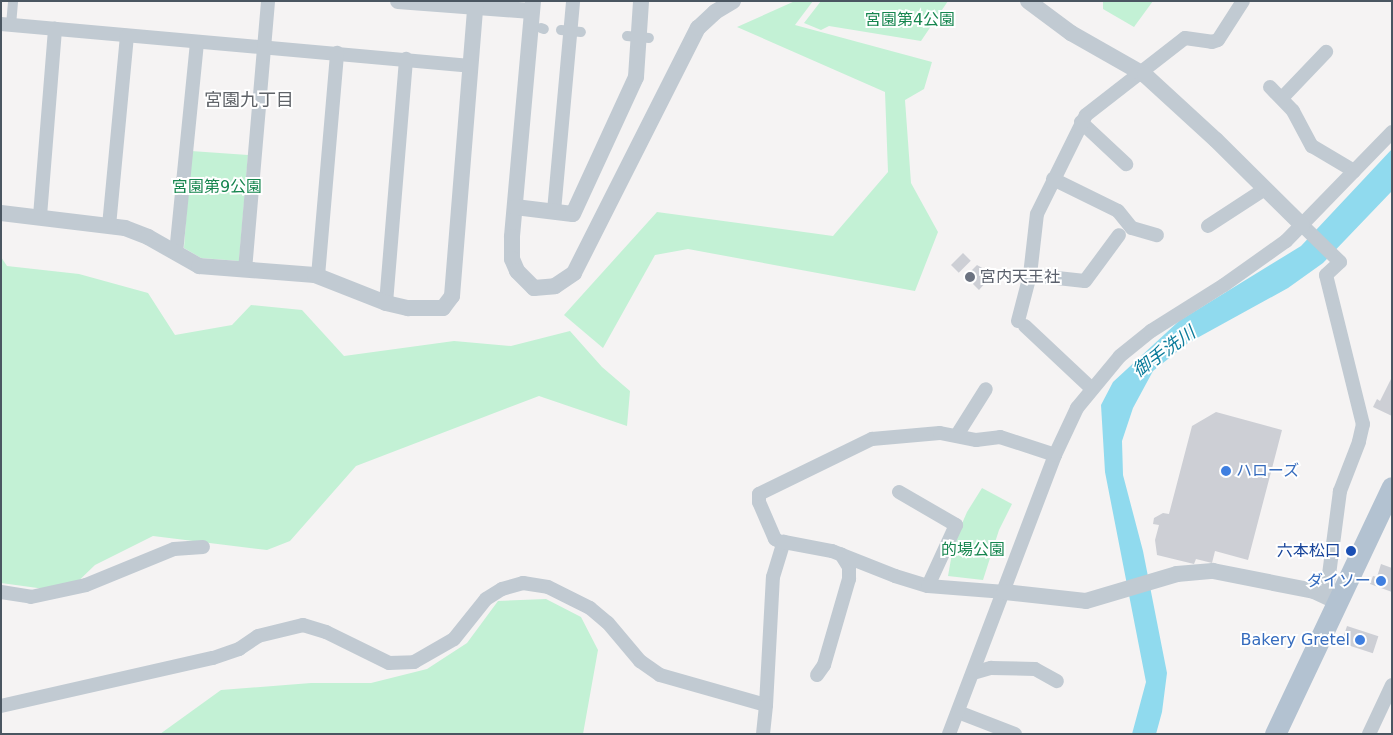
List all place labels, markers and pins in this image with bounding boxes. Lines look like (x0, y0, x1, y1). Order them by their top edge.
place label: 宮内天王社 (980, 267, 1060, 287)
marker: 宮内天王社 (964, 271, 976, 283)
place label: ハローズ (1236, 461, 1300, 481)
marker: ハローズ (1220, 465, 1232, 477)
place label: 六本松口 (1277, 541, 1341, 561)
marker: 六本松口 (1345, 545, 1357, 557)
place label: ダイソー (1307, 571, 1371, 591)
marker: ダイソー (1375, 575, 1387, 587)
place label: Bakery Gretel (1241, 630, 1350, 650)
marker: Bakery Gretel (1354, 634, 1366, 646)

